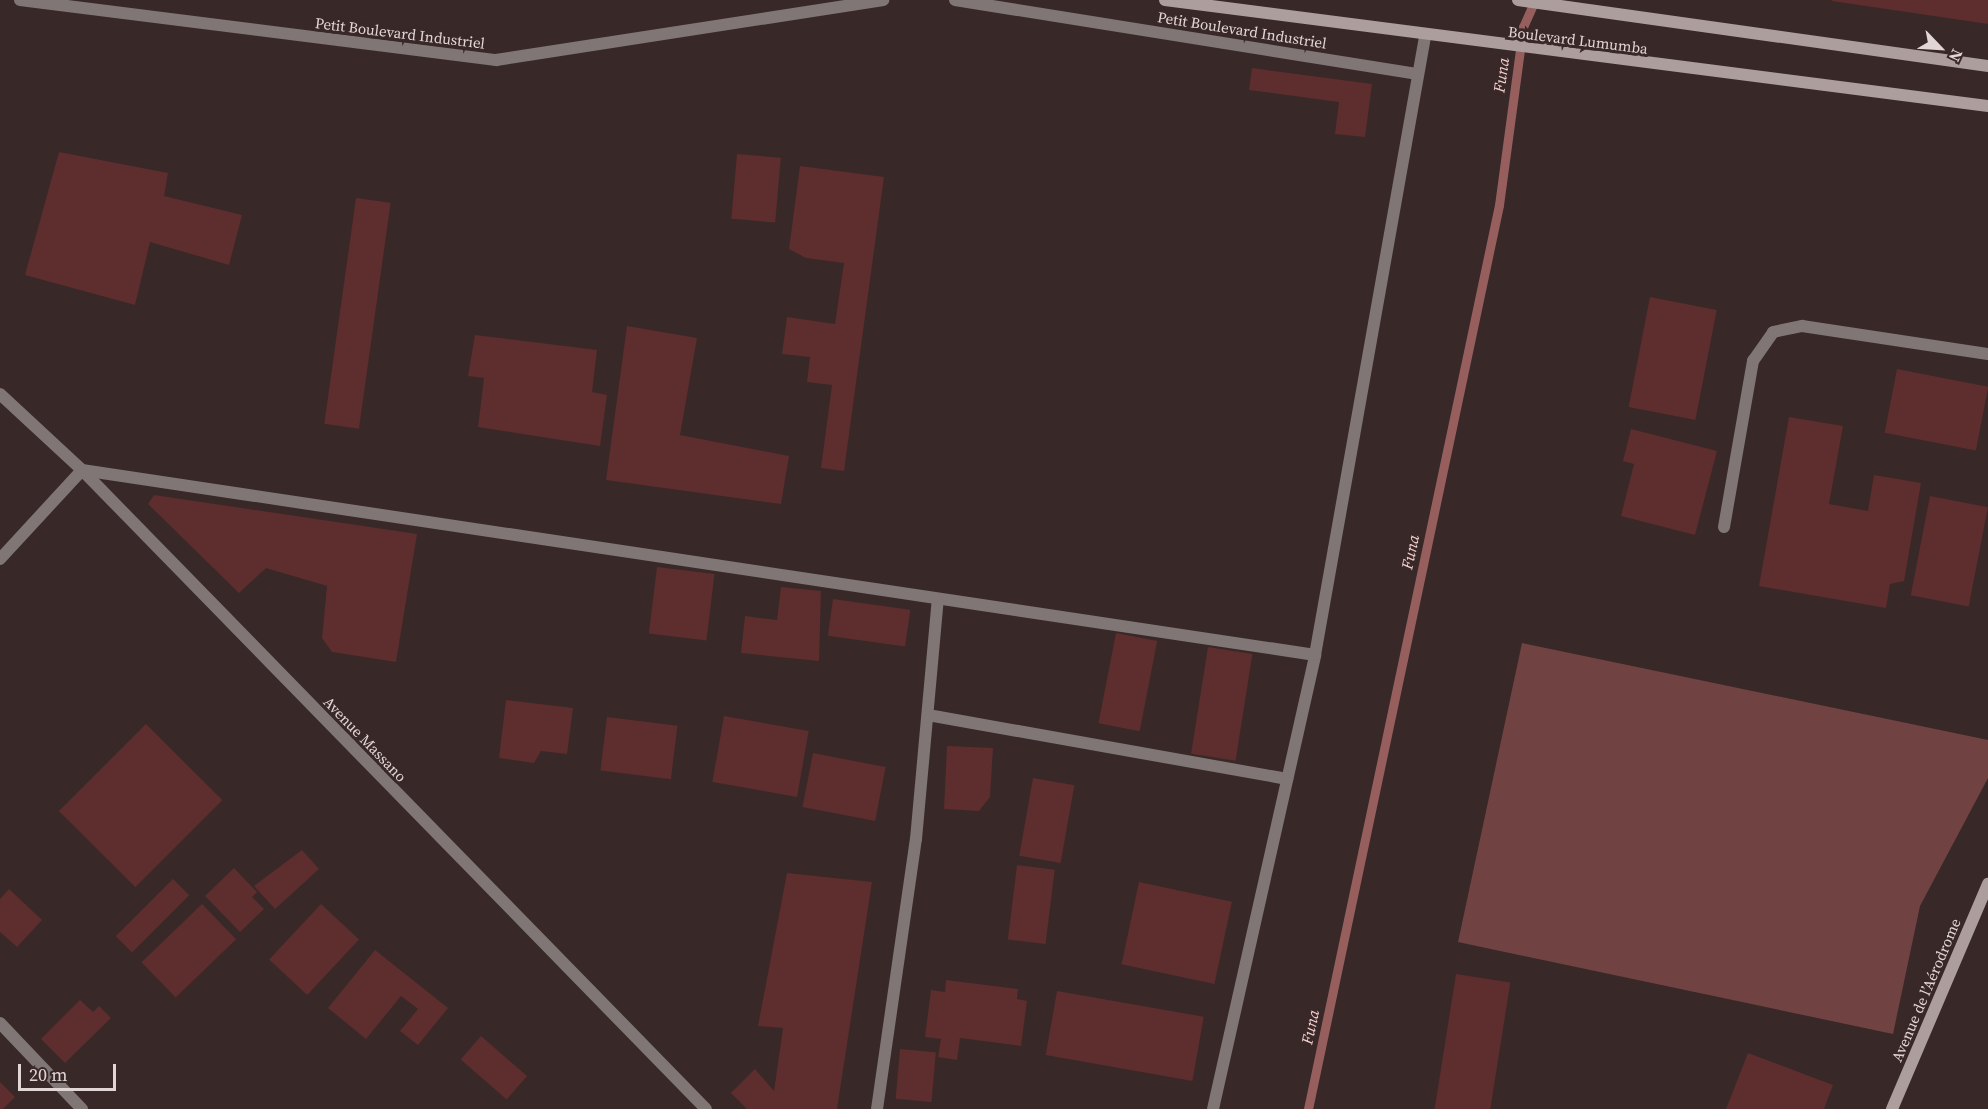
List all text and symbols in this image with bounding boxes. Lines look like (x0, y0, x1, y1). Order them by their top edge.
street label: Petit Boulevard Industriel (1156, 8, 1328, 52)
street label: Petit Boulevard Industriel (314, 14, 486, 52)
north arrow (1910, 18, 1970, 78)
street label: Boulevard Lumumba (1507, 22, 1649, 58)
text: N (1944, 46, 1969, 66)
water label: Funa (1489, 56, 1513, 94)
water label: Funa (1397, 533, 1423, 571)
street label: Avenue Massano (320, 693, 410, 785)
street label: Avenue de l’Aérodrome (1888, 915, 1964, 1065)
water label: Funa (1297, 1008, 1323, 1046)
scale bar (21, 1052, 118, 1090)
text: 20 m (29, 1062, 67, 1087)

